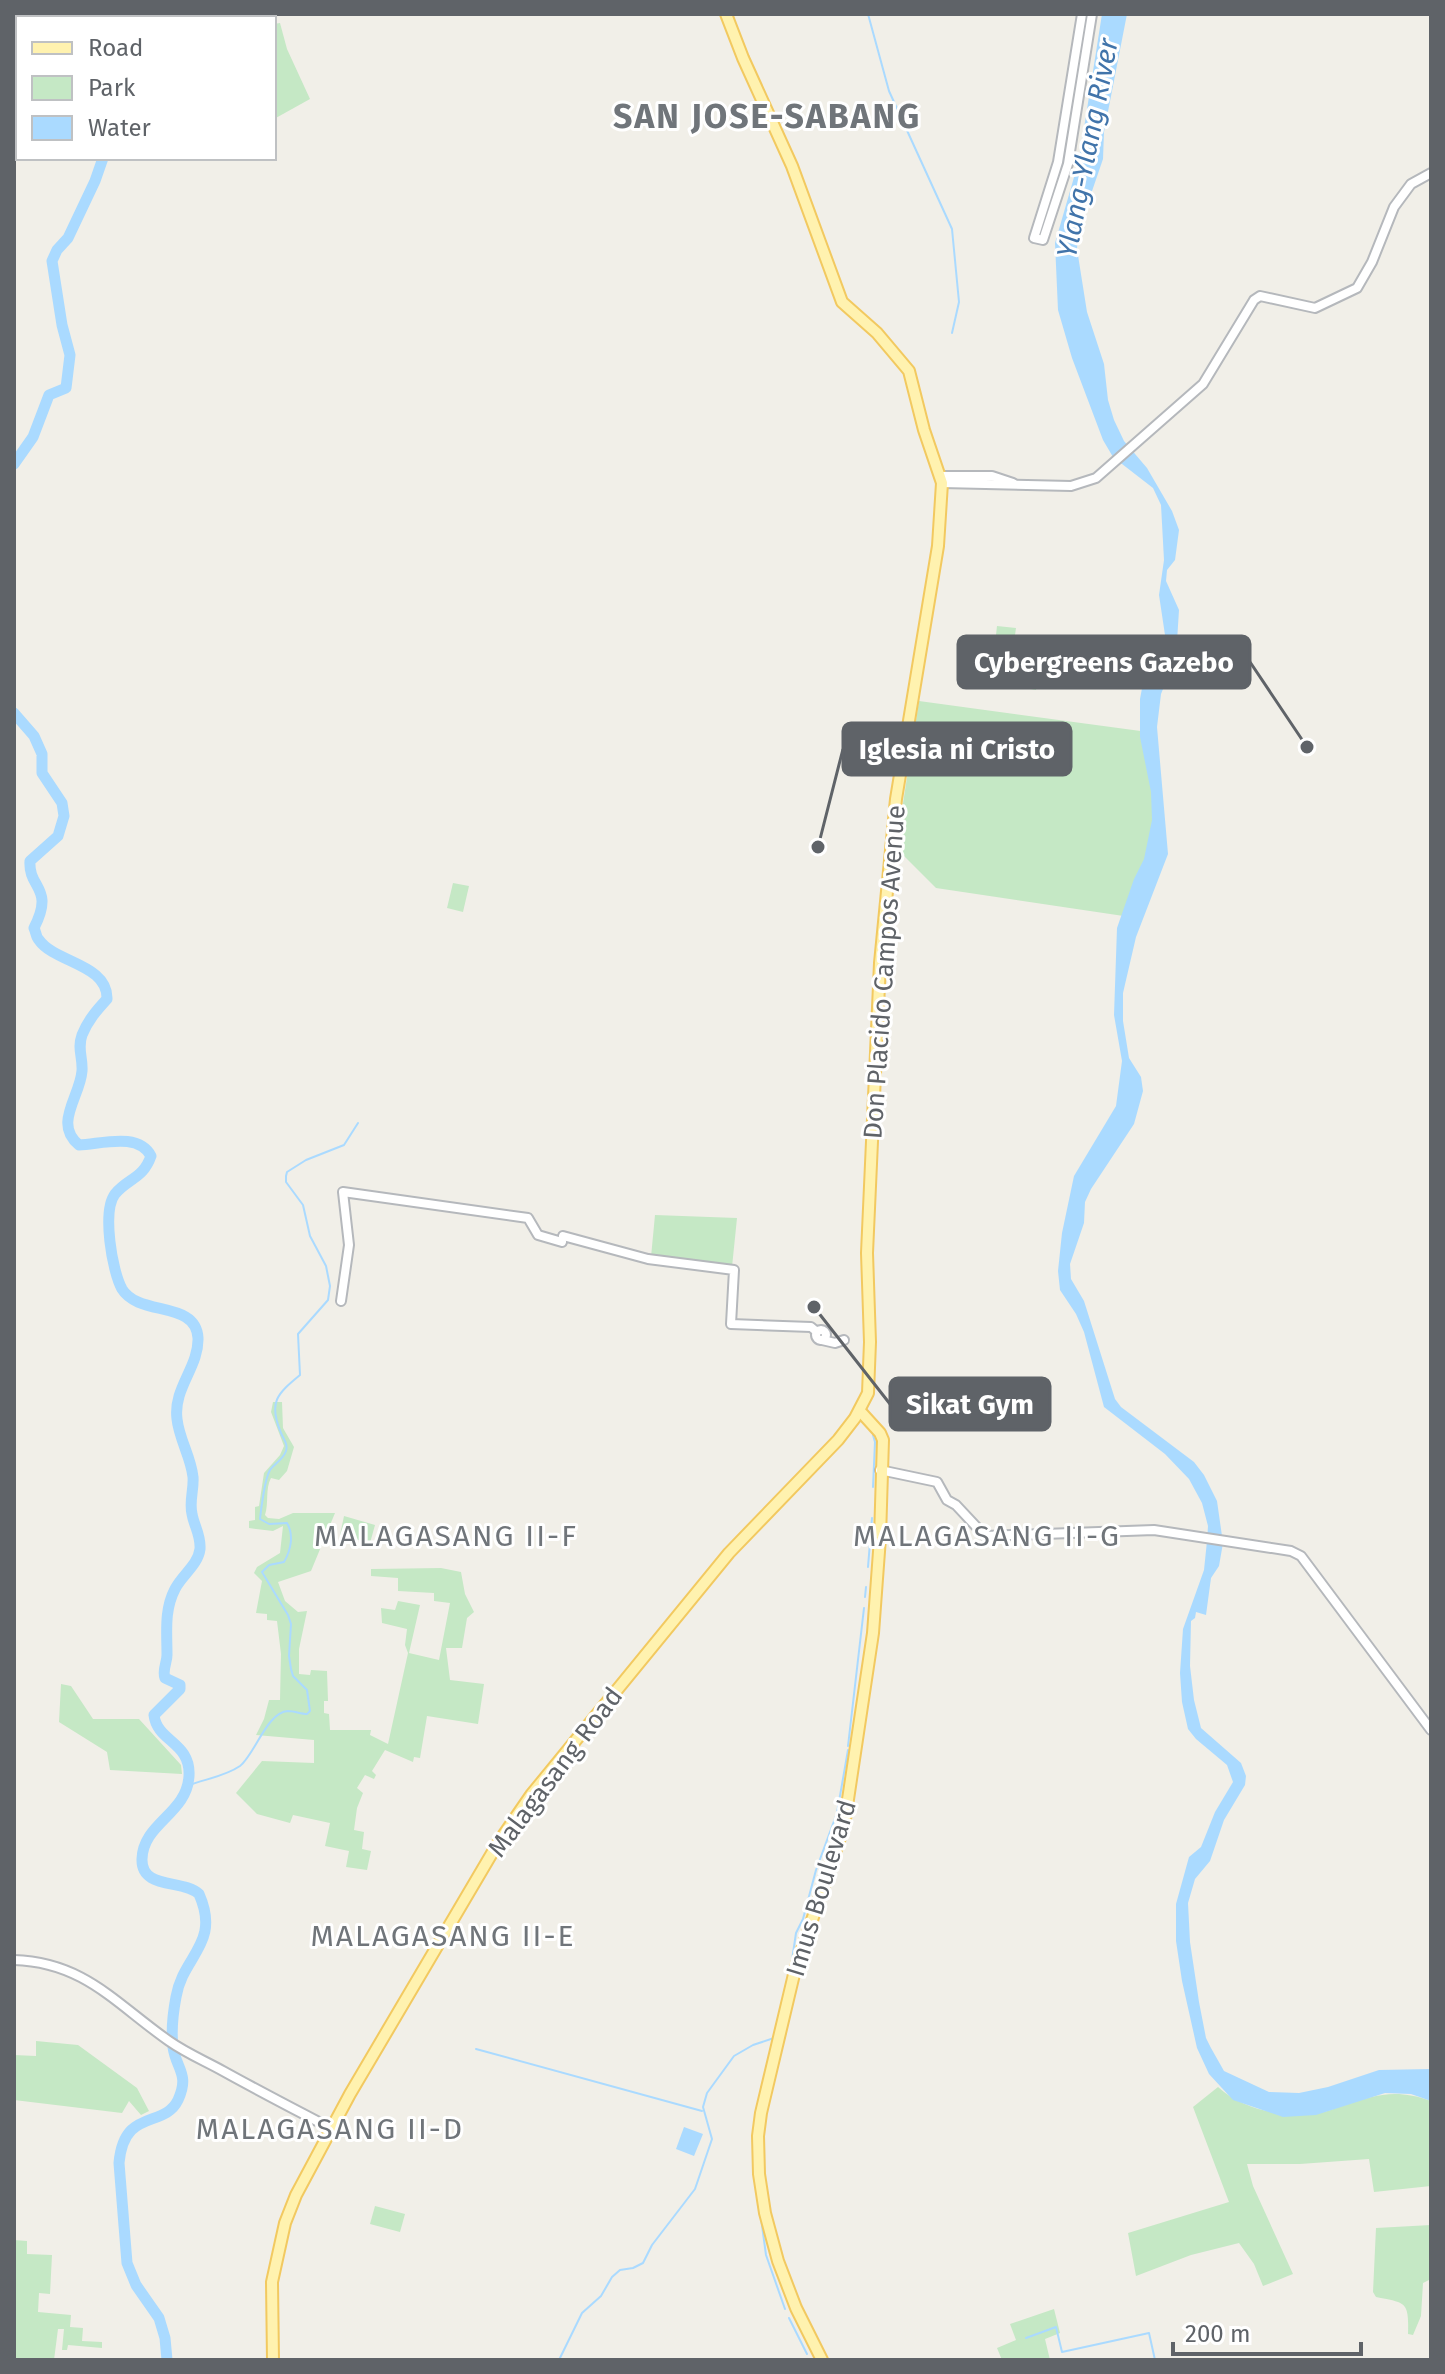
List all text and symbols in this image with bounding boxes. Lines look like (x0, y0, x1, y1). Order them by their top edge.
legend (16, 16, 276, 160)
text: Road (88, 34, 143, 62)
water label: Ylang-Ylang River (1050, 34, 1125, 261)
text: Park (88, 74, 136, 102)
district label: SAN JOSE-SABANG (613, 96, 921, 137)
text: Water (88, 114, 152, 142)
callout: Cybergreens Gazebo (958, 636, 1250, 688)
text: Cybergreens Gazebo (974, 646, 1234, 679)
callout: Iglesia ni Cristo (843, 723, 1071, 775)
text: Iglesia ni Cristo (859, 733, 1055, 766)
street label: Don Placido Campos Avenue (857, 804, 912, 1140)
callout: Sikat Gym (890, 1378, 1050, 1430)
text: Sikat Gym (906, 1388, 1034, 1421)
district label: MALAGASANG II-F (314, 1518, 578, 1554)
district label: MALAGASANG II-G (853, 1518, 1121, 1554)
street label: Malagasang Road (482, 1681, 629, 1863)
street label: Imus Boulevard (780, 1796, 863, 1980)
district label: MALAGASANG II-E (310, 1918, 576, 1954)
district label: MALAGASANG II-D (196, 2111, 464, 2147)
scale bar (1173, 2306, 1361, 2356)
text: 200 m (1185, 2320, 1251, 2348)

